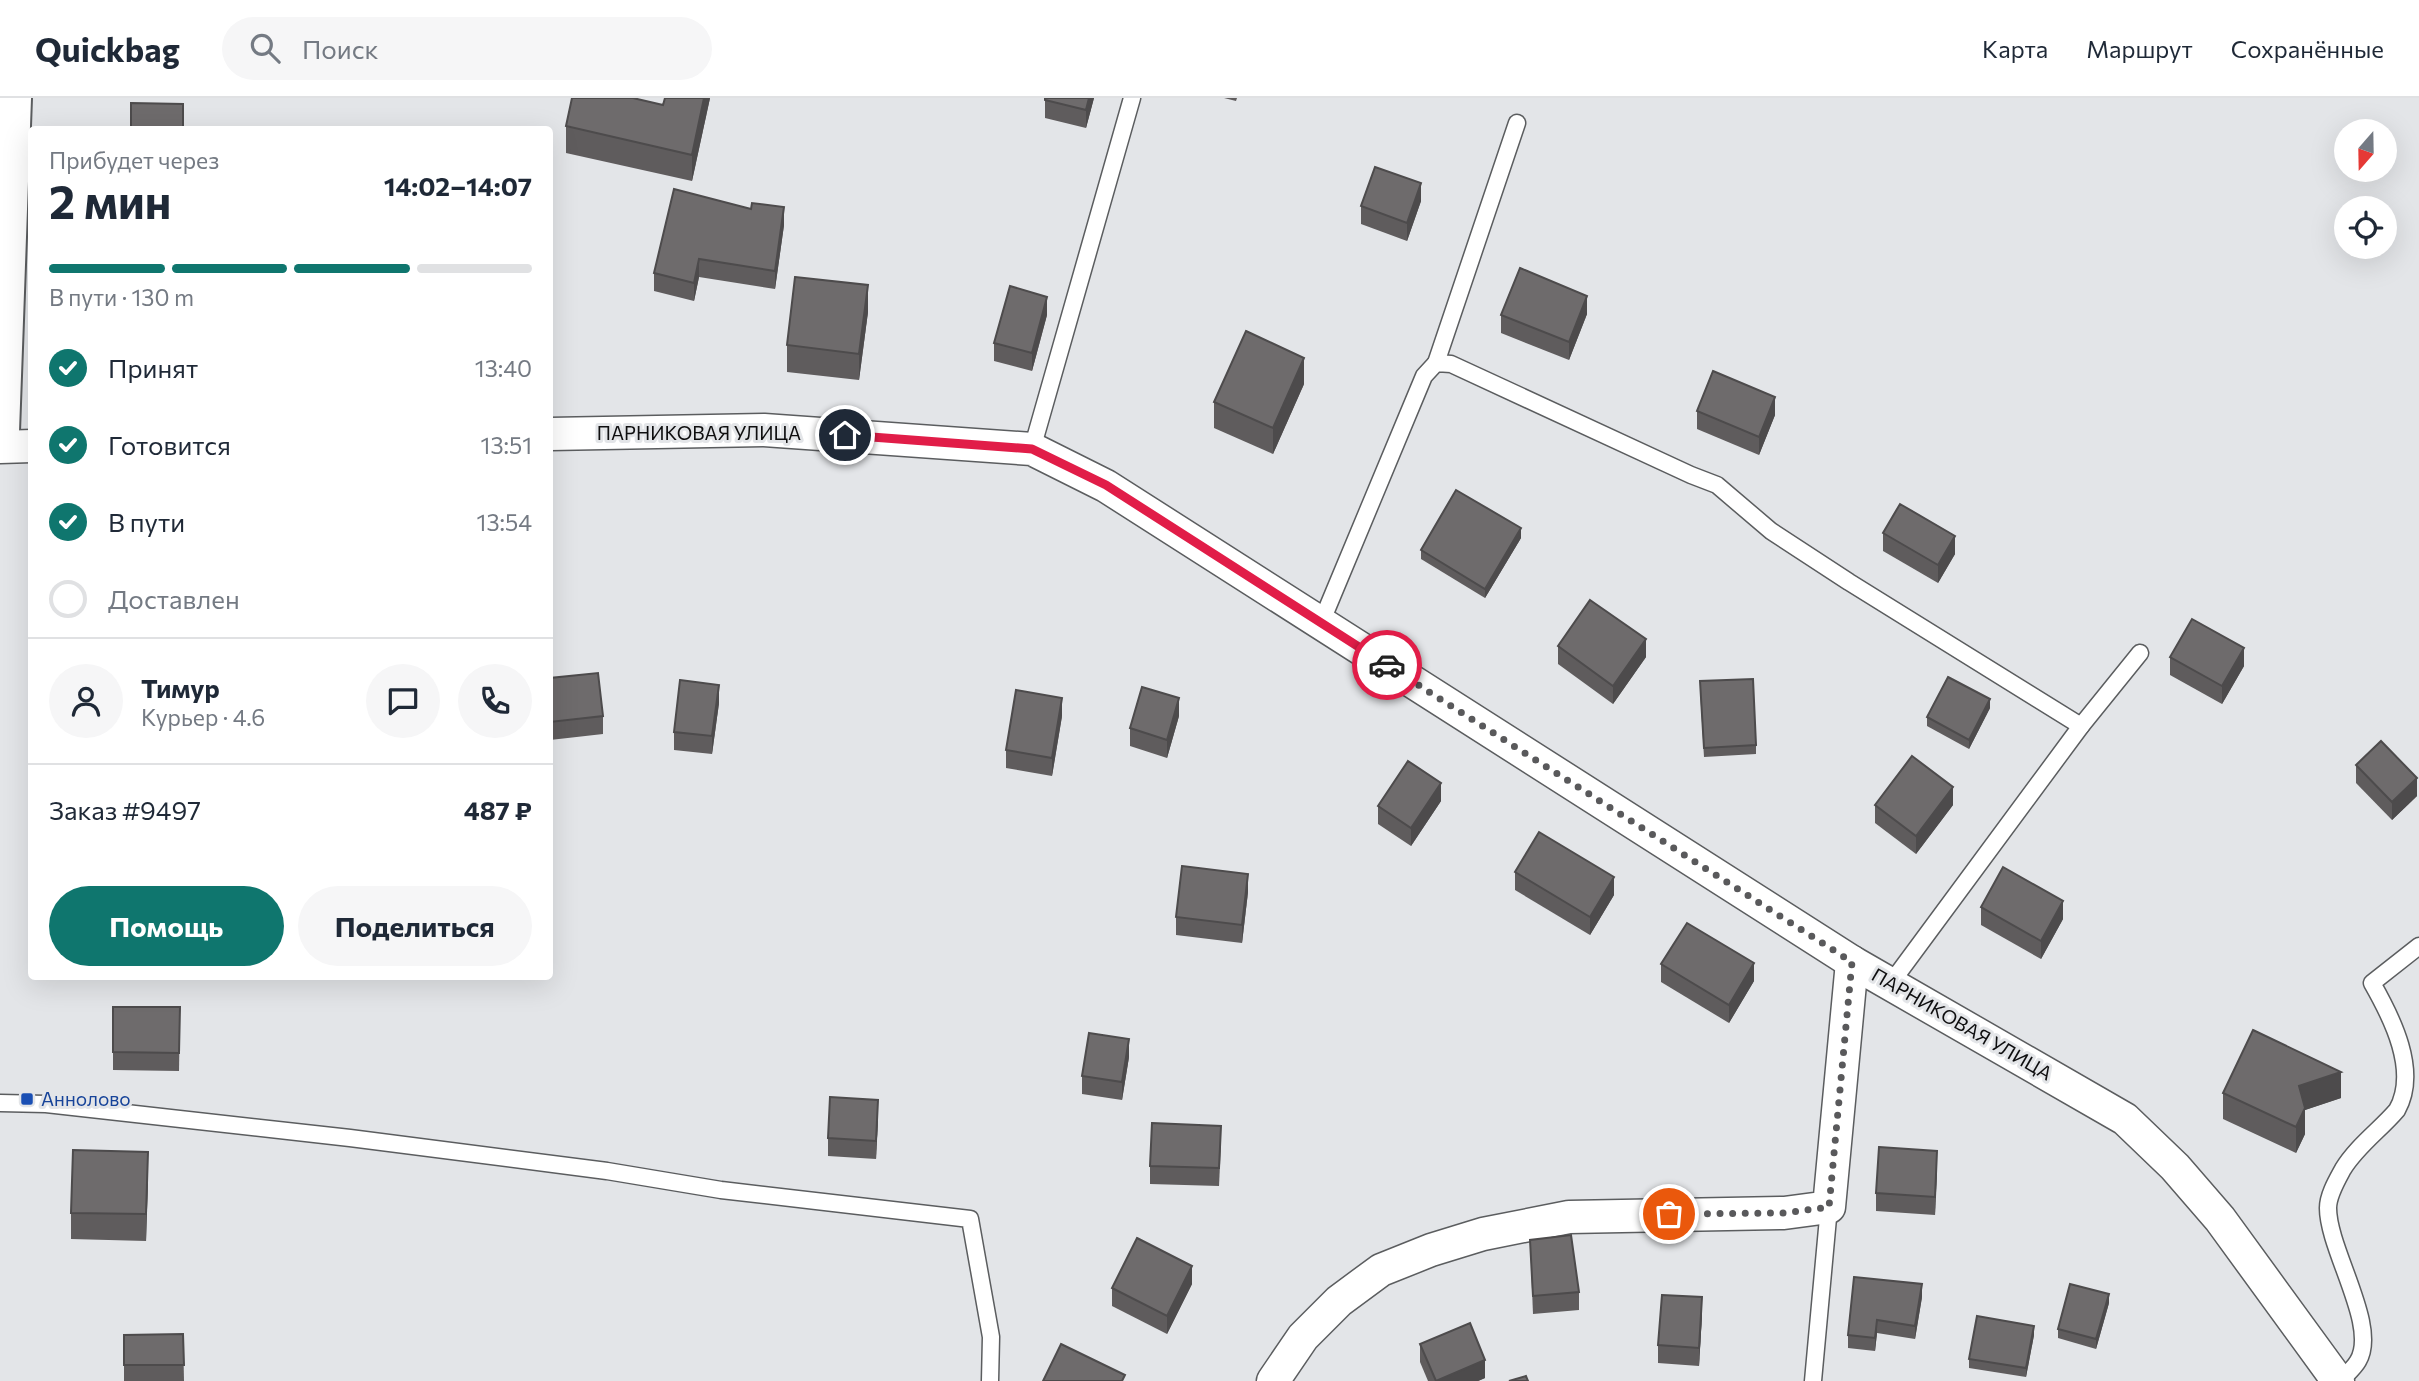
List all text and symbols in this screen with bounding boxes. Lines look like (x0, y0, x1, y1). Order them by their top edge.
search box (222, 17, 712, 80)
text: Quickbag (35, 28, 180, 69)
icon: search (246, 29, 284, 67)
text: Поиск (302, 33, 379, 64)
text: Карта (1982, 34, 2048, 63)
text: Маршрут (2086, 34, 2193, 63)
text: Сохранённые (2231, 34, 2384, 63)
north arrow (2334, 119, 2398, 182)
map controls (2334, 119, 2397, 259)
text: Прибудет через (49, 146, 219, 174)
text: 14:02–14:07 (384, 170, 532, 201)
text: 2 мин (49, 172, 171, 228)
button: locate (2334, 196, 2397, 259)
text: В пути · 130 m (49, 283, 194, 311)
icon: check (49, 349, 87, 387)
text: Принят (108, 352, 198, 383)
text: 13:40 (475, 354, 532, 382)
pin (815, 405, 875, 465)
icon: home (826, 416, 864, 454)
street label: ПАРНИКОВАЯ УЛИЦА (597, 421, 801, 444)
icon: check (49, 426, 87, 464)
text: Готовится (108, 429, 231, 460)
text: 13:51 (481, 431, 532, 459)
icon: check (49, 503, 87, 541)
text: В пути (108, 506, 185, 537)
text: 13:54 (477, 508, 532, 536)
text: Доставлен (108, 583, 240, 614)
courier (1352, 630, 1422, 700)
icon: car (1368, 646, 1406, 684)
button: person (49, 664, 123, 738)
button: chat (366, 664, 440, 738)
button: phone (458, 664, 532, 738)
text: Тимур (141, 672, 220, 703)
text: Курьер · 4.6 (141, 703, 265, 731)
text: Заказ #9497 (49, 794, 201, 825)
text: 487 ₽ (464, 794, 532, 825)
button: Помощь (49, 886, 284, 966)
button: Поделиться (298, 886, 532, 966)
street label: ПАРНИКОВАЯ УЛИЦА (1868, 963, 2057, 1085)
place label: Аннолово (41, 1087, 131, 1110)
marker: Аннолово (19, 1091, 35, 1107)
pin (1639, 1184, 1699, 1244)
icon: bag (1650, 1195, 1688, 1233)

